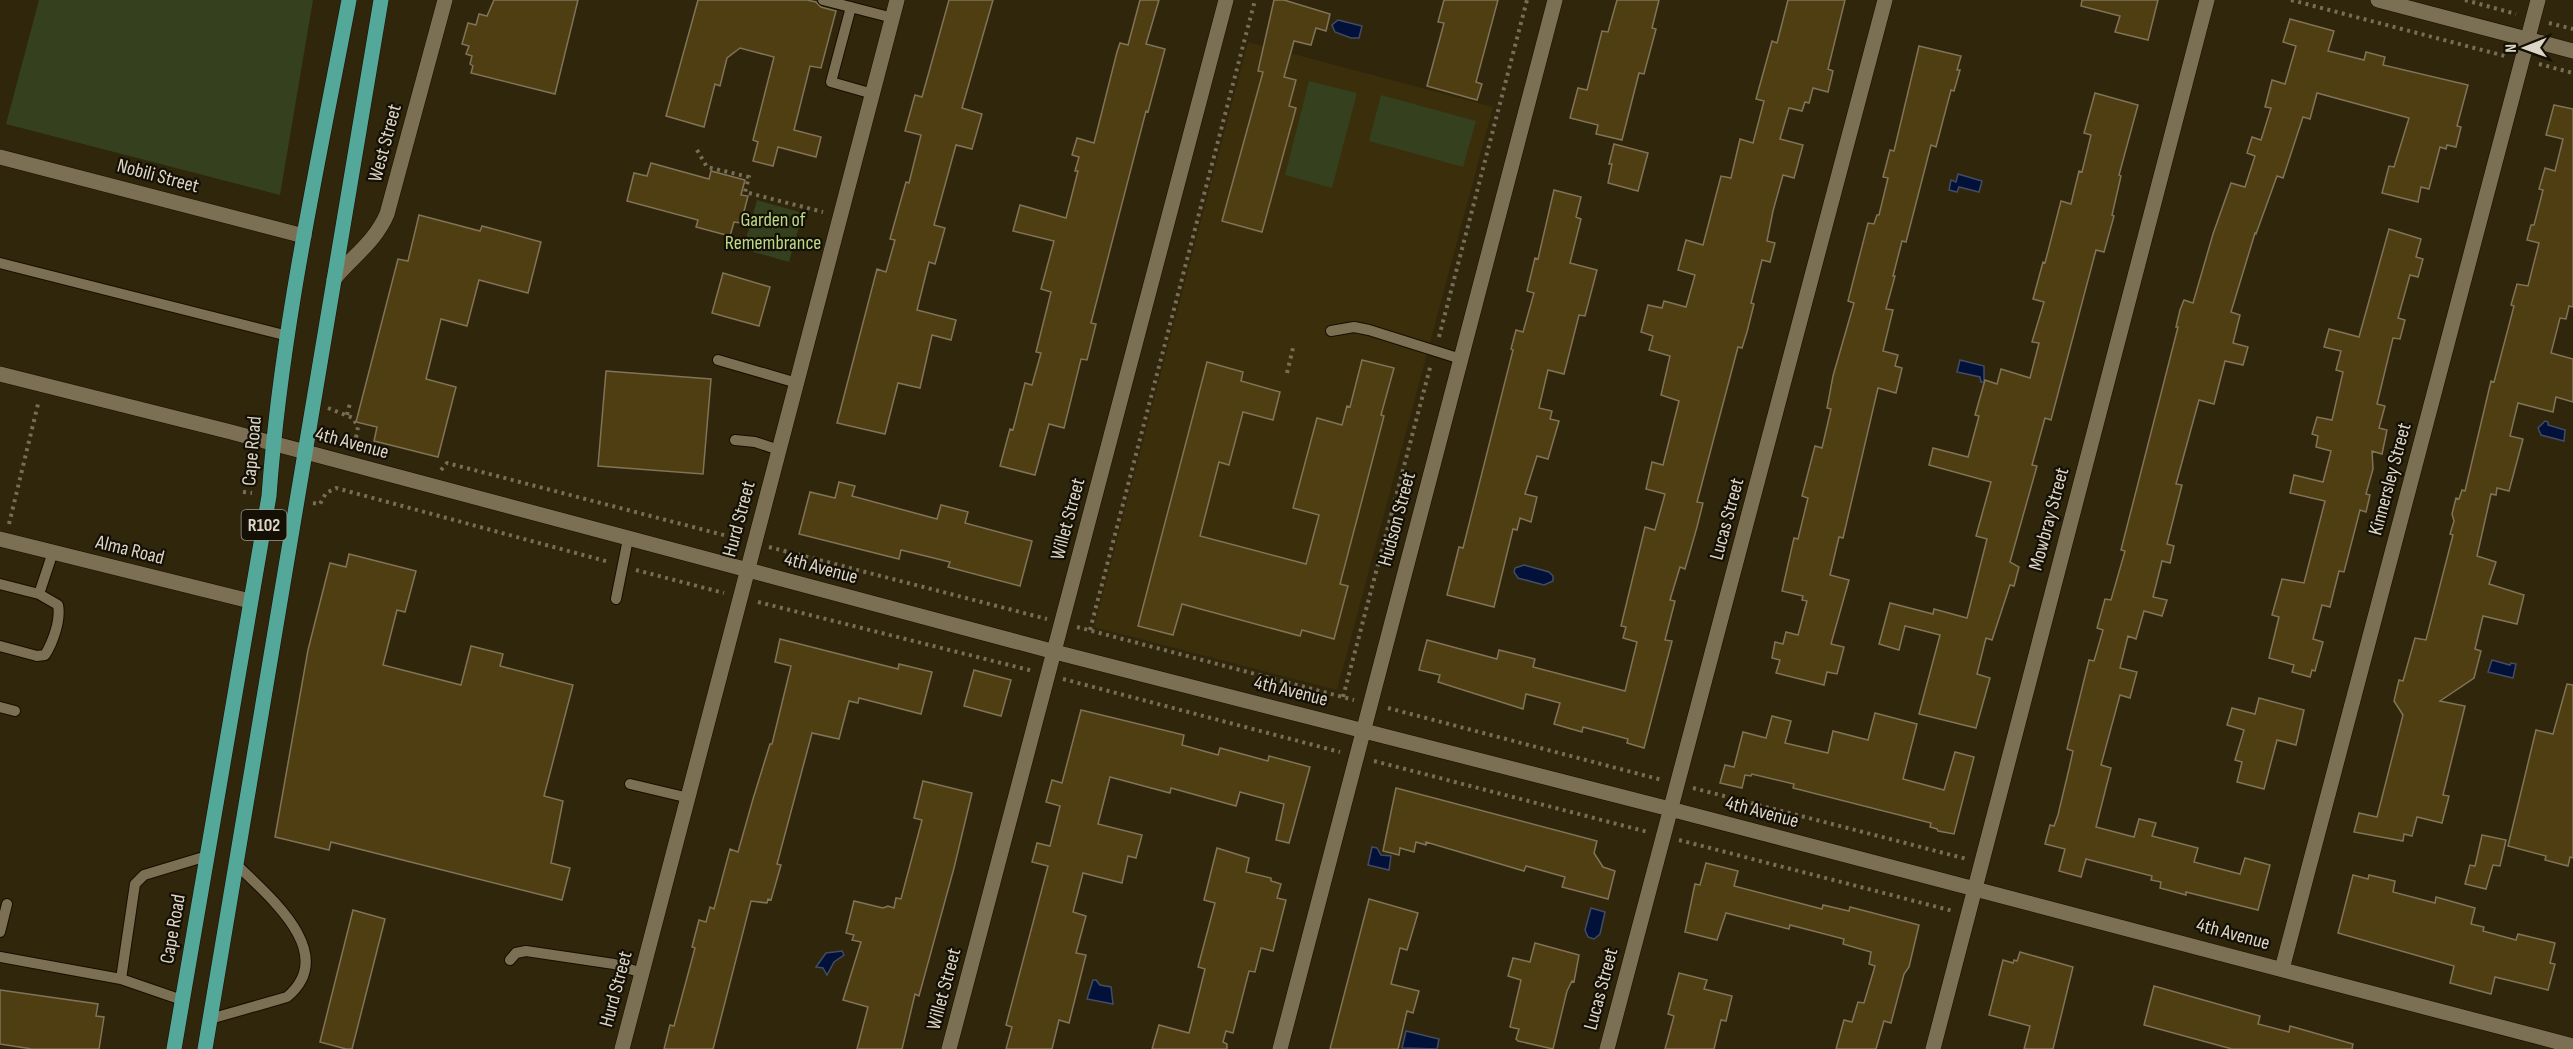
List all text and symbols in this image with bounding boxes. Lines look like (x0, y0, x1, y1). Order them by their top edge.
north arrow (2495, 18, 2555, 78)
text: N (2502, 44, 2521, 53)
street label: West Street (363, 102, 407, 184)
street label: Nobili Street (114, 154, 202, 198)
park label: Garden of Remembrance (725, 208, 821, 255)
street label: Cape Road (237, 415, 267, 487)
street label: Kinnersley Street (2363, 420, 2417, 538)
street label: 4th Avenue (313, 422, 391, 464)
street label: Mowbray Street (2024, 465, 2074, 573)
street label: Hudson Street (1373, 469, 1421, 569)
street label: Willet Street (1046, 475, 1090, 563)
street label: Lucas Street (1705, 475, 1749, 563)
street label: Hurd Street (717, 478, 761, 560)
road number: R102 (242, 510, 286, 540)
street label: Alma Road (92, 530, 167, 570)
street label: 4th Avenue (782, 547, 860, 589)
street label: 4th Avenue (1252, 670, 1330, 712)
street label: 4th Avenue (1723, 791, 1801, 833)
street label: Cape Road (155, 893, 191, 965)
street label: 4th Avenue (2194, 913, 2272, 955)
street label: Willet Street (922, 945, 966, 1033)
street label: Lucas Street (1579, 945, 1623, 1033)
street label: Hurd Street (594, 948, 638, 1030)

